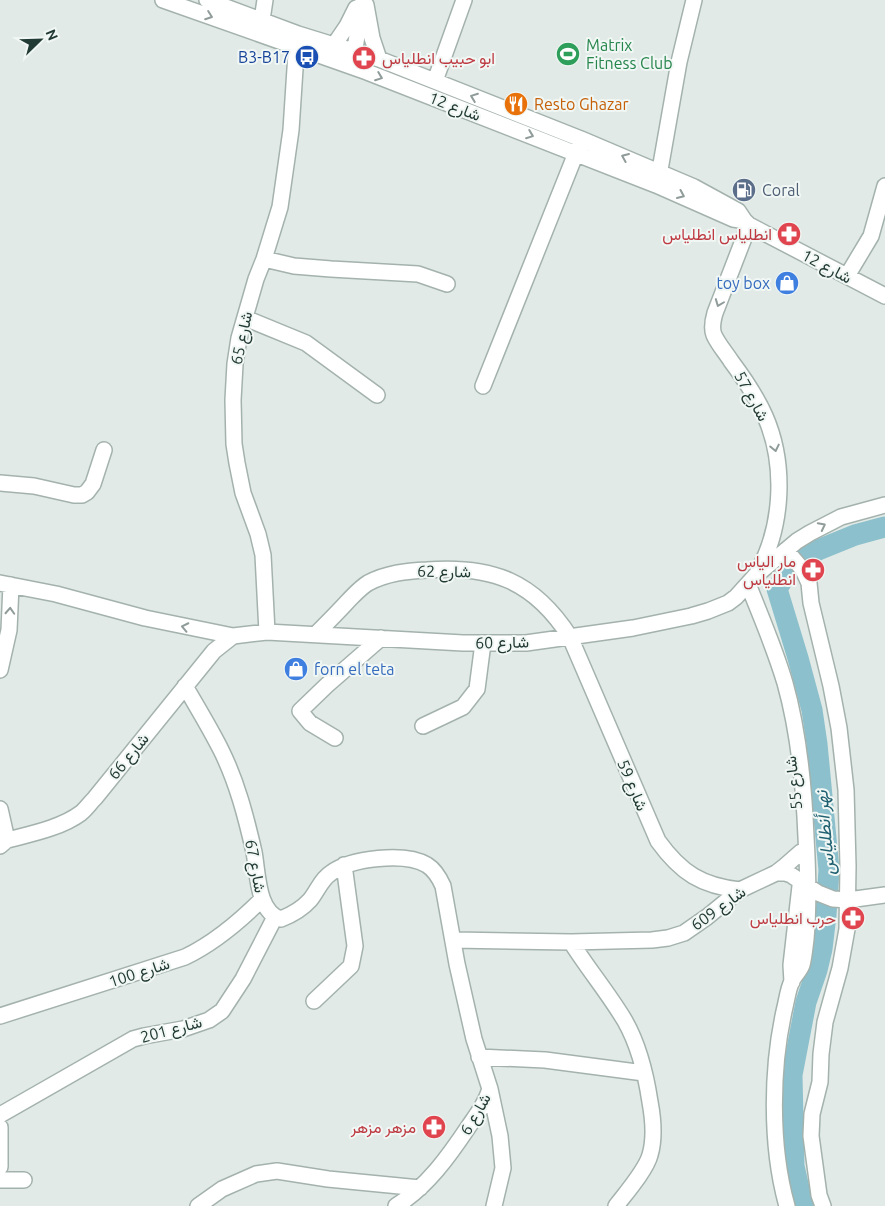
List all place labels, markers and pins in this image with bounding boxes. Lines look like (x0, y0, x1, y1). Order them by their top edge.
place label: Matrix Fitness Club (586, 36, 673, 72)
sports icon: Matrix Fitness Club (555, 41, 581, 67)
bus stop icon: B3-B17 (294, 44, 320, 70)
pharmacy icon: ابو حبيب انطلياس (351, 45, 377, 71)
place label: B3-B17 (238, 48, 290, 66)
place label: ابو حبيب انطلياس (382, 49, 495, 69)
restaurant icon: Resto Ghazar (503, 91, 529, 117)
place label: Resto Ghazar (534, 95, 629, 113)
fuel station icon: Coral (731, 177, 757, 203)
place label: Coral (762, 181, 800, 199)
pharmacy icon: انطلياس انطلياس (776, 221, 802, 247)
place label: انطلياس انطلياس (662, 225, 772, 245)
shop icon: toy box (774, 270, 800, 296)
place label: toy box (716, 274, 770, 292)
place label: مار الياس انطلياس (737, 552, 796, 590)
pharmacy icon: مار الياس انطلياس (800, 557, 826, 583)
shop icon: forn el teta (283, 656, 309, 682)
place label: forn el teta (314, 660, 395, 678)
pharmacy icon: حرب انطلياس (840, 905, 866, 931)
place label: حرب انطلياس (750, 909, 836, 929)
pharmacy icon: مزهر مزهر (421, 1114, 447, 1140)
place label: مزهر مزهر (350, 1118, 416, 1138)

